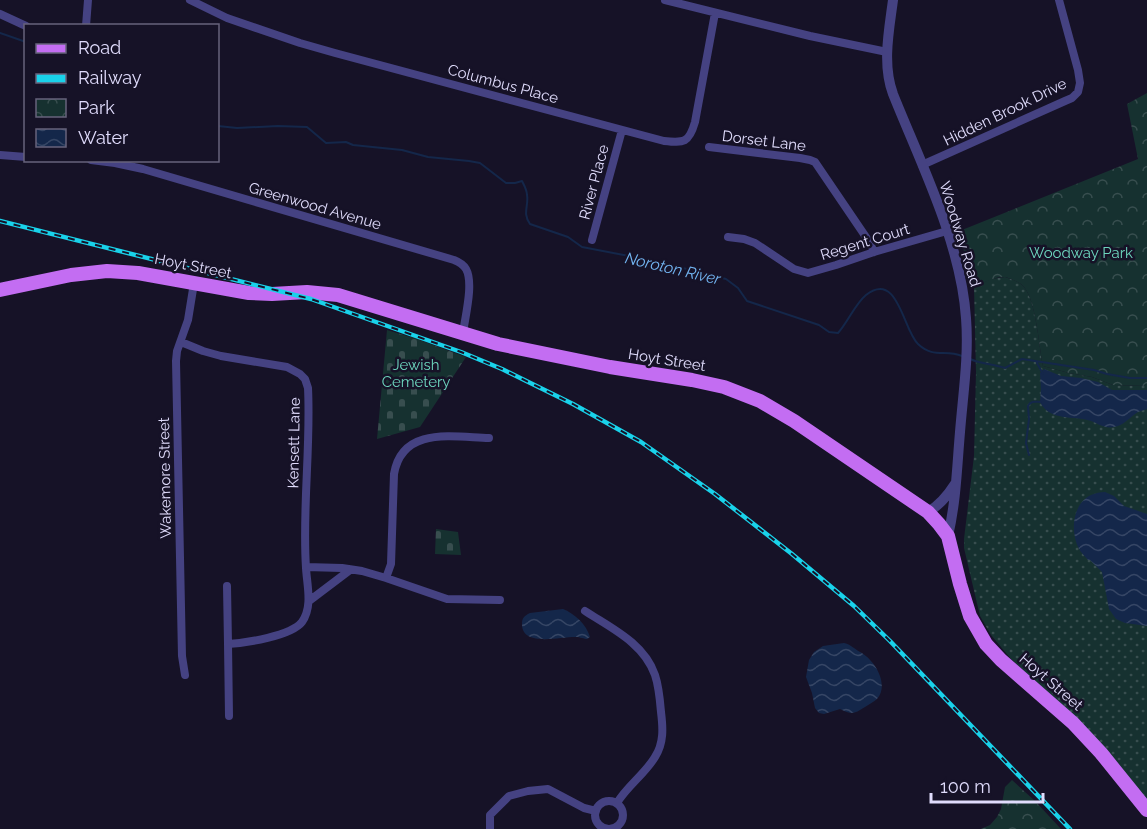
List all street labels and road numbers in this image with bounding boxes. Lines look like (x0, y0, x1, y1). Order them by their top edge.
street label: Columbus Place (446, 61, 560, 107)
street label: Hidden Brook Drive (940, 74, 1070, 150)
street label: Dorset Lane (721, 127, 807, 155)
street label: River Place (575, 142, 613, 221)
street label: Greenwood Avenue (247, 178, 384, 234)
street label: Woodway Road (935, 179, 985, 289)
street label: Regent Court (818, 220, 912, 264)
street label: Hoyt Street (153, 250, 233, 282)
street label: Hoyt Street (627, 345, 707, 375)
street label: Kensett Lane (284, 397, 304, 489)
street label: Wakemore Street (155, 417, 175, 539)
street label: Hoyt Street (1016, 650, 1086, 714)

